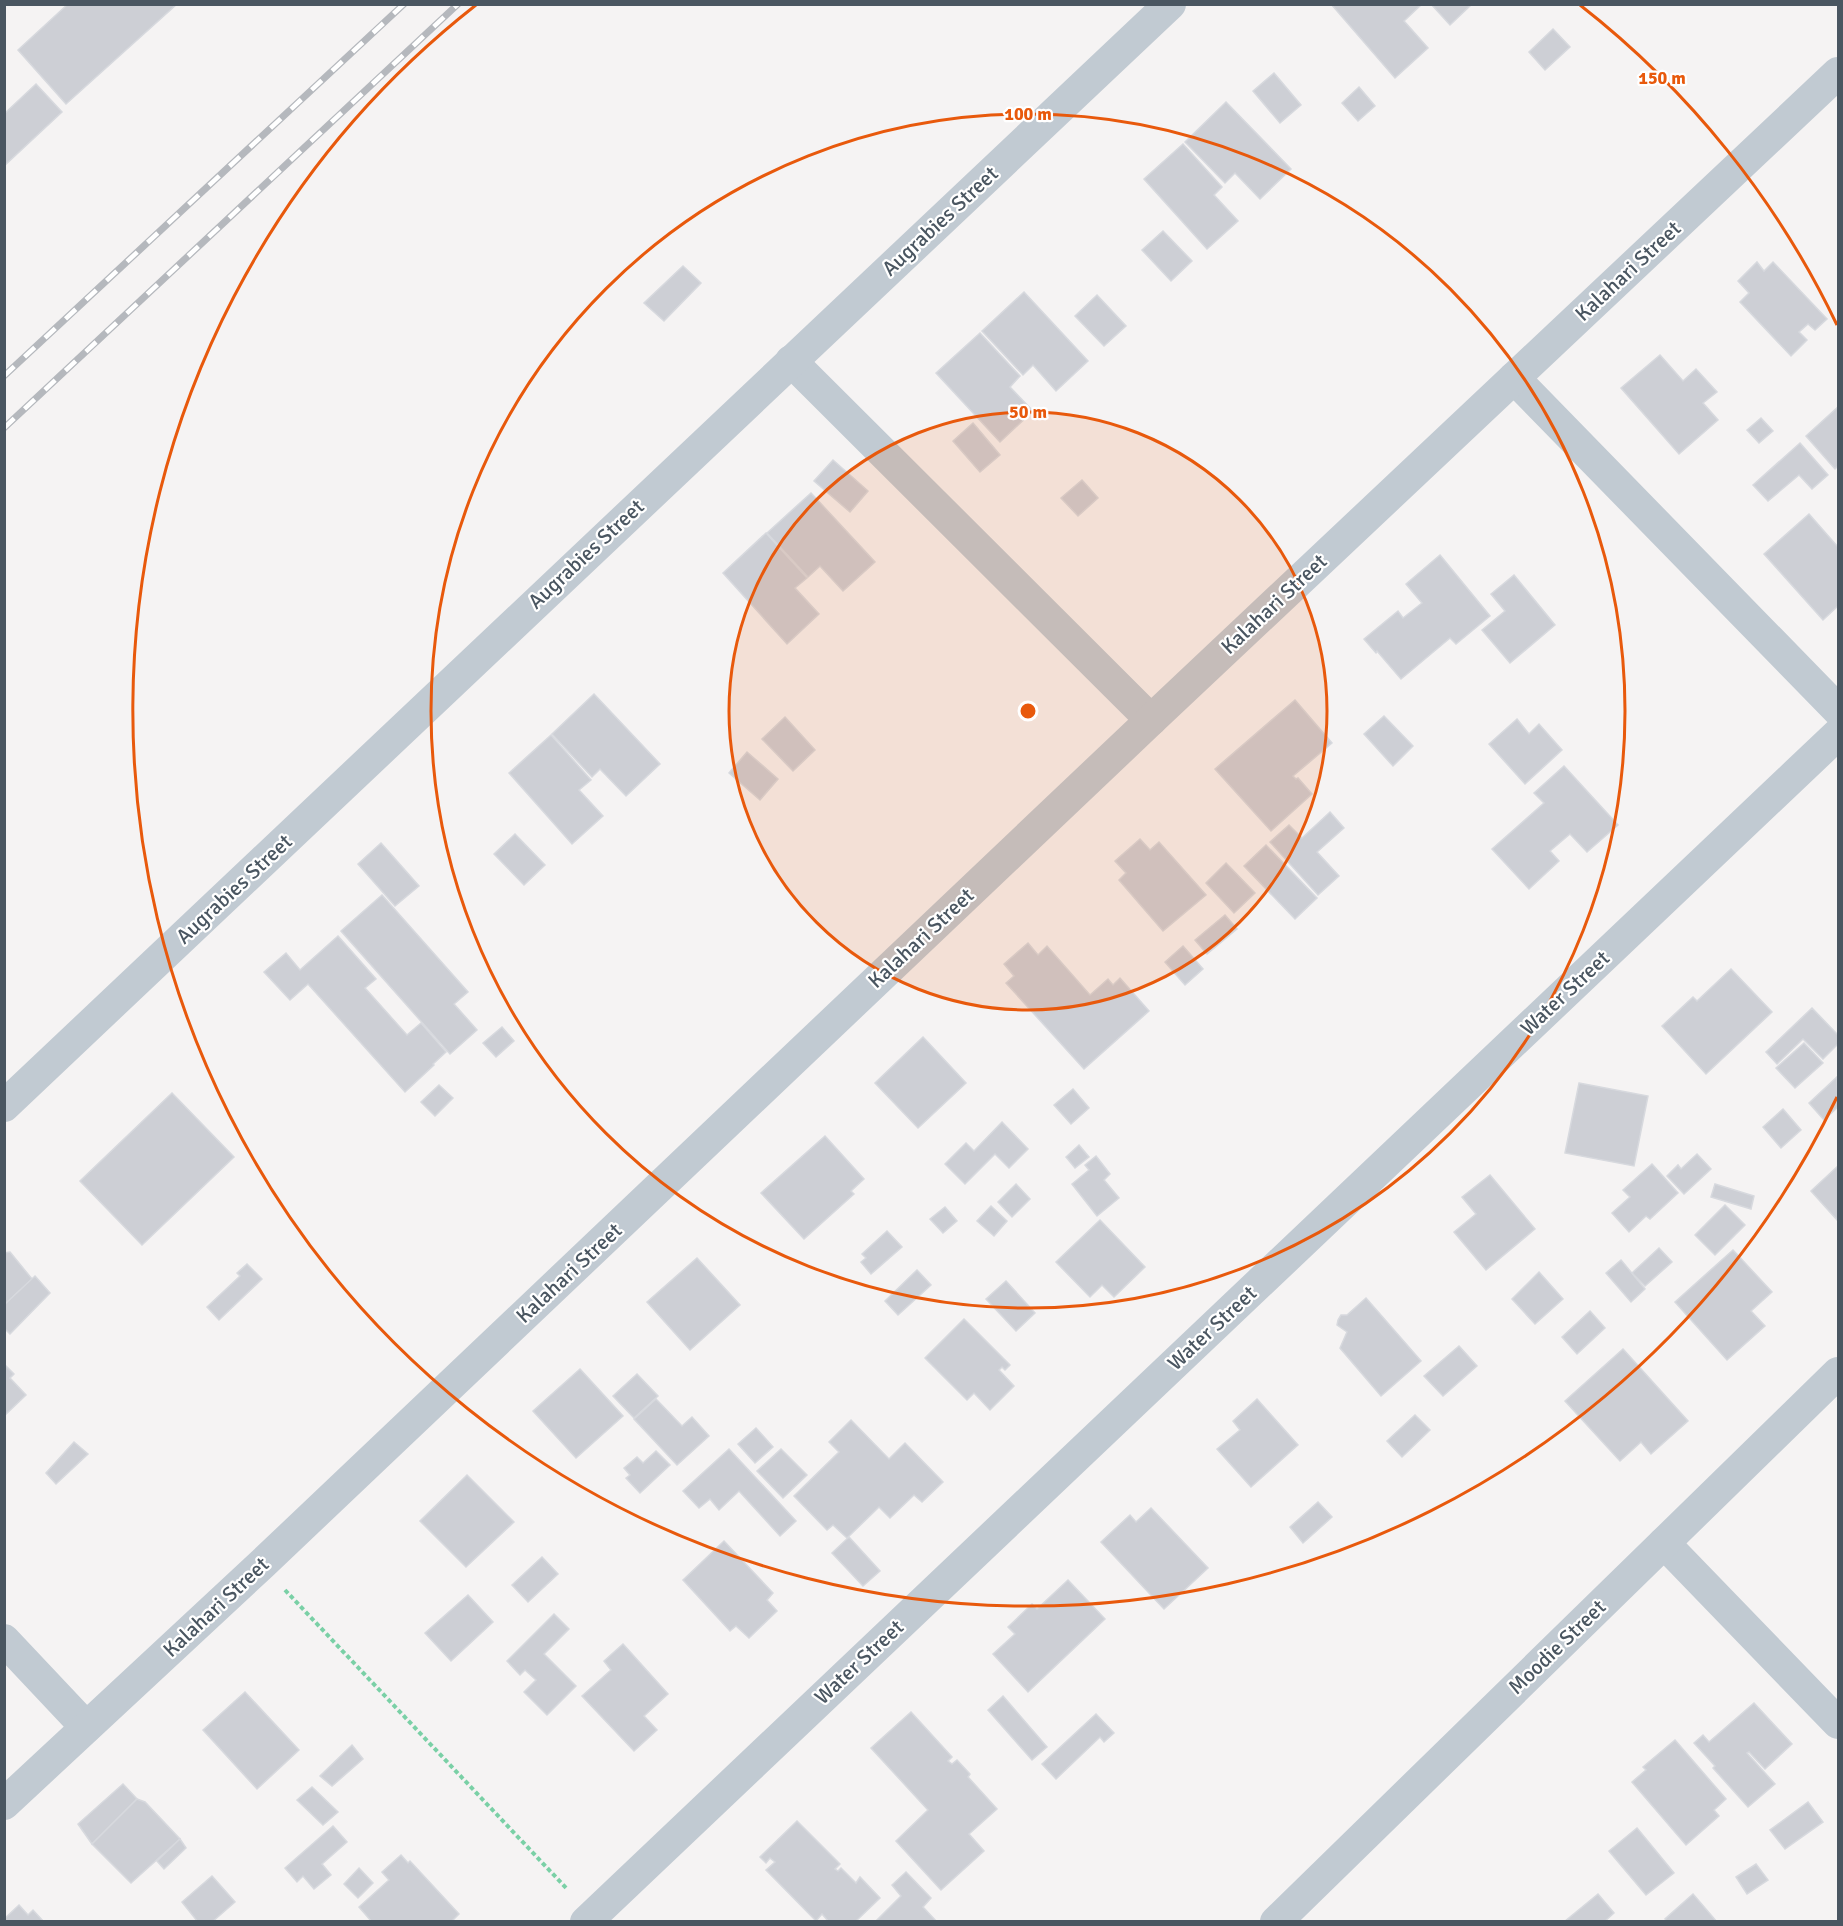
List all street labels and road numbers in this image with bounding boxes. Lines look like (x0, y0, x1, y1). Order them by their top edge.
street label: Augrabies Street (877, 161, 1003, 281)
street label: Kalahari Street (1570, 215, 1686, 327)
street label: Augrabies Street (523, 494, 649, 614)
street label: Kalahari Street (1216, 548, 1332, 660)
street label: Augrabies Street (171, 829, 297, 949)
street label: Kalahari Street (863, 882, 979, 994)
street label: Water Street (1515, 945, 1615, 1041)
street label: Kalahari Street (511, 1217, 627, 1329)
street label: Water Street (1162, 1280, 1262, 1376)
street label: Kalahari Street (158, 1551, 274, 1663)
street label: Moodie Street (1503, 1594, 1611, 1700)
street label: Water Street (809, 1614, 909, 1710)

